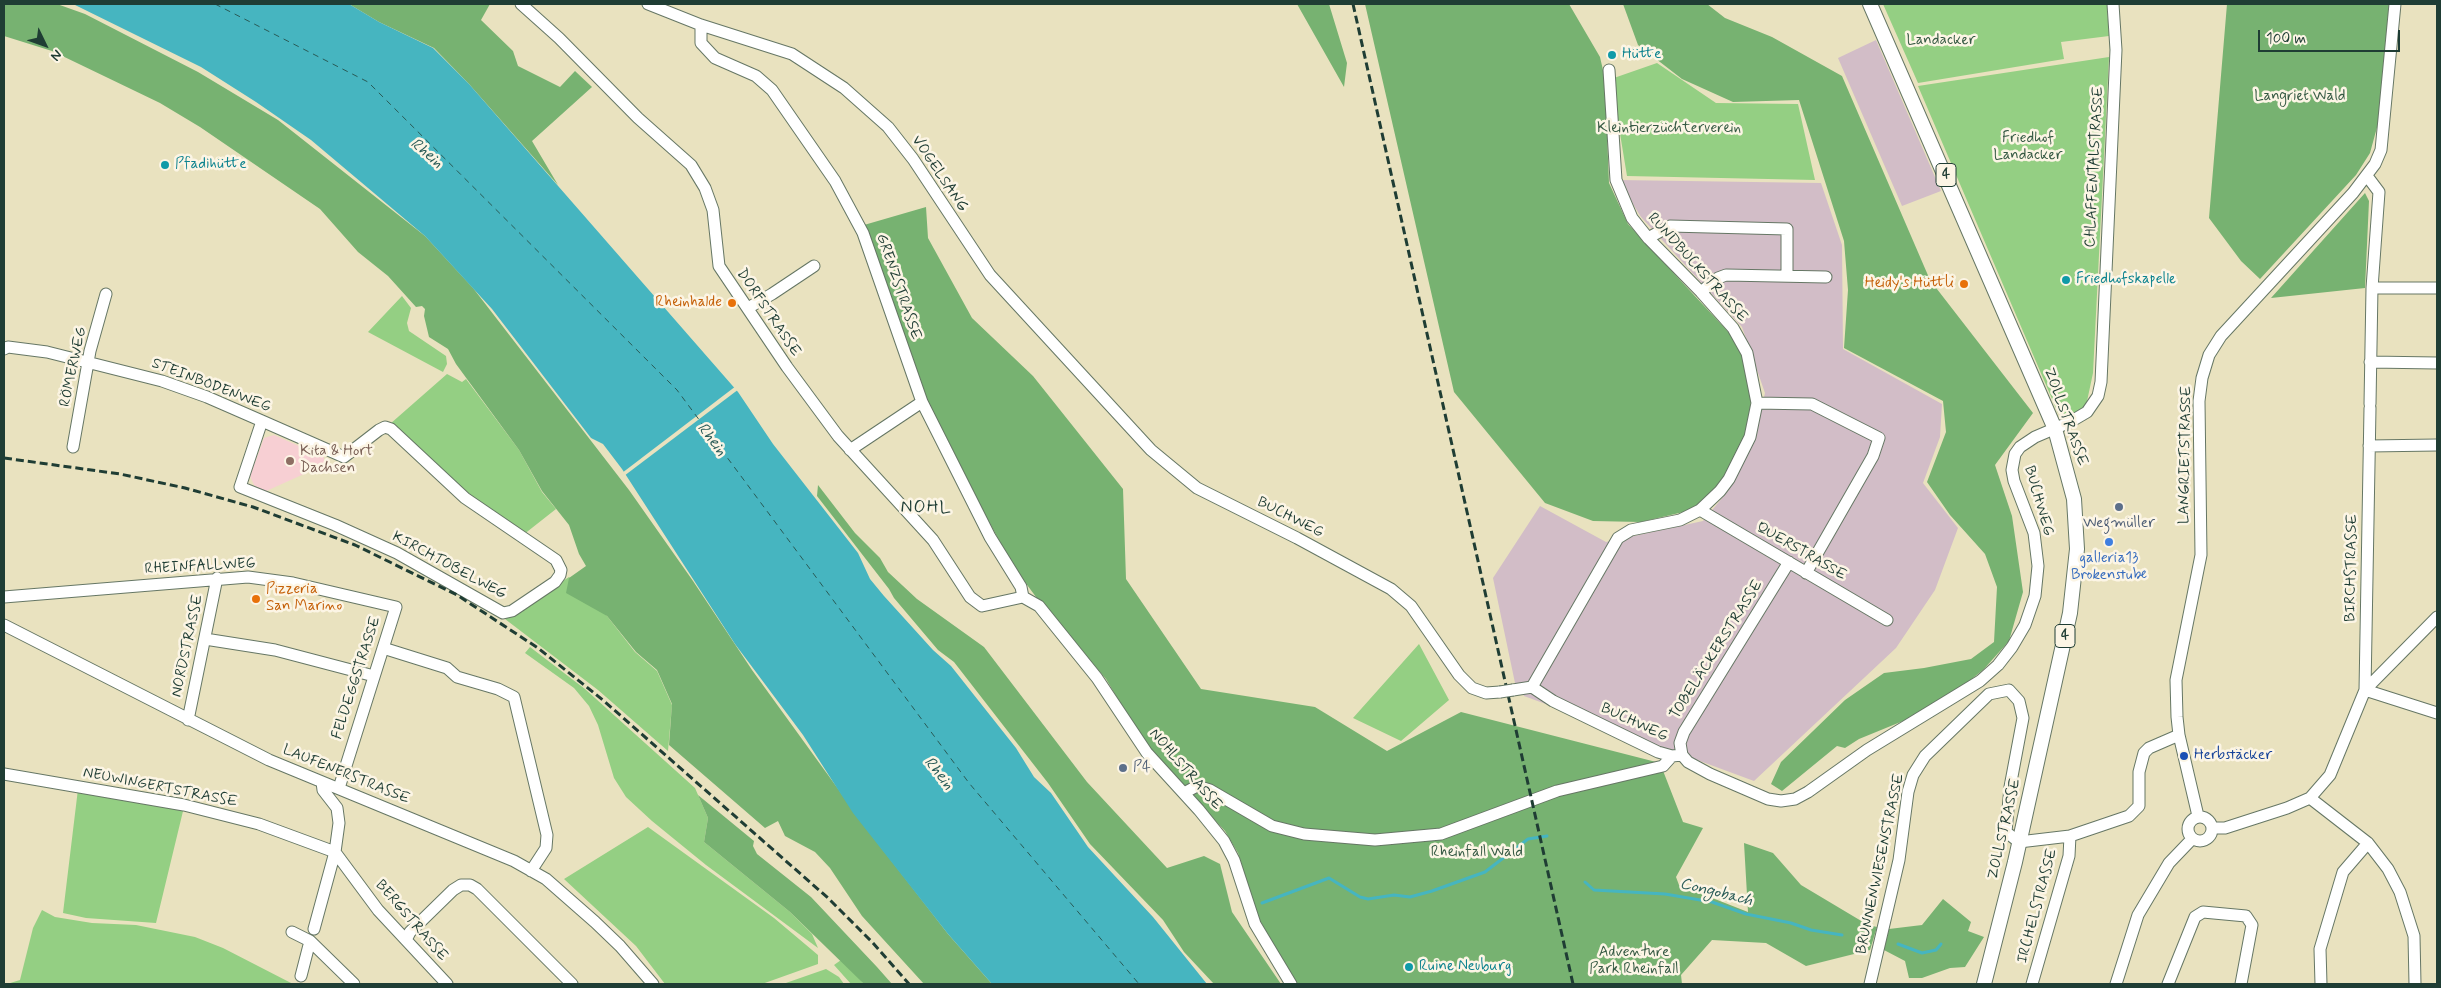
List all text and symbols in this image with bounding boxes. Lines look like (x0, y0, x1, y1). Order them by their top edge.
north arrow (20, 20, 70, 70)
scale bar (2261, 20, 2404, 52)
text: 100 m (2266, 29, 2306, 49)
park label: Landacker (1906, 32, 1976, 50)
text: N (46, 46, 66, 65)
place label: Hütte (1622, 46, 1661, 64)
marker: Hütte (1606, 49, 1618, 61)
street label: CHLAFFENTALSTRASSE (2082, 86, 2108, 248)
park label: Langriet Wald (2254, 88, 2346, 106)
park label: Kleintierzüchterverein (1597, 120, 1741, 138)
park label: Friedhof Landacker (1993, 130, 2063, 165)
street label: VOGELSANG (907, 132, 971, 216)
water label: Rhein (406, 135, 446, 173)
place label: Pfadihütte (175, 156, 247, 174)
marker: Pfadihütte (159, 159, 171, 171)
road number: 4 (1936, 164, 1956, 186)
street label: RUNDBUCKSTRASSE (1643, 210, 1751, 326)
street label: GRENZSTRASSE (871, 232, 925, 342)
street label: DORFSTRASSE (732, 266, 804, 360)
place label: Friedhofskapelle (2076, 271, 2176, 289)
marker: Friedhofskapelle (2060, 274, 2072, 286)
place label: Heidy's Hüttli (1865, 275, 1954, 293)
marker: Heidy's Hüttli (1958, 278, 1970, 290)
place label: Rheinhalde (655, 294, 722, 312)
marker: Rheinhalde (726, 297, 738, 309)
street label: RÖMERWEG (57, 325, 91, 409)
street label: STEINBODENWEG (149, 355, 273, 417)
street label: ZOLLSTRASSE (2039, 366, 2091, 468)
street label: LANGRIETSTRASSE (2176, 386, 2196, 524)
water label: Rhein (692, 420, 730, 460)
place label: Kita & Hort Dachsen (300, 443, 373, 478)
marker: Kita & Hort Dachsen (284, 455, 296, 467)
street label: BUCHWEG (2019, 464, 2057, 538)
street label: BUCHWEG (1254, 494, 1326, 542)
district label: NOHL (901, 497, 951, 519)
marker: Wegmüller (2113, 501, 2125, 513)
street label: BIRCHSTRASSE (2342, 514, 2362, 622)
place label: Wegmüller (2083, 515, 2155, 533)
street label: QUERSTRASSE (1753, 519, 1849, 585)
street label: KIRCHTOBELWEG (389, 528, 509, 604)
marker: galleria13 Brokenstube (2103, 536, 2115, 548)
place label: galleria13 Brokenstube (2071, 550, 2147, 585)
street label: RHEINFALLWEG (144, 555, 256, 579)
street label: TOBELÄCKERSTRASSE (1667, 577, 1767, 723)
place label: Pizzeria San Marino (266, 581, 342, 616)
street label: NORDSTRASSE (168, 593, 208, 699)
marker: Pizzeria San Marino (250, 593, 262, 605)
street label: FELDEGGSTRASSE (329, 614, 385, 742)
road number: 4 (2055, 624, 2075, 648)
street label: BUCHWEG (1598, 700, 1670, 746)
street label: NOHLSTRASSE (1145, 726, 1225, 814)
street label: LAUFENERSTRASSE (280, 741, 412, 809)
place label: Herbstäcker (2194, 747, 2272, 765)
marker: Herbstäcker (2178, 750, 2190, 762)
water label: Rhein (919, 754, 957, 794)
place label: P4 (1133, 759, 1151, 777)
marker: P4 (1117, 762, 1129, 774)
street label: NEUWINGERTSTRASSE (81, 764, 239, 812)
street label: BRUNNENWIESENSTRASSE (1853, 772, 1909, 956)
street label: ZOLLSTRASSE (1985, 777, 2025, 881)
park label: Rheinfall Wald (1431, 844, 1523, 862)
street label: IRCHELSTRASSE (2014, 847, 2062, 965)
water label: Congobach (1678, 875, 1754, 911)
street label: BERGSTRASSE (371, 877, 451, 965)
park label: Adventure Park Rheinfall (1589, 944, 1679, 979)
place label: Ruine Neuburg (1419, 958, 1512, 976)
marker: Ruine Neuburg (1403, 961, 1415, 973)

